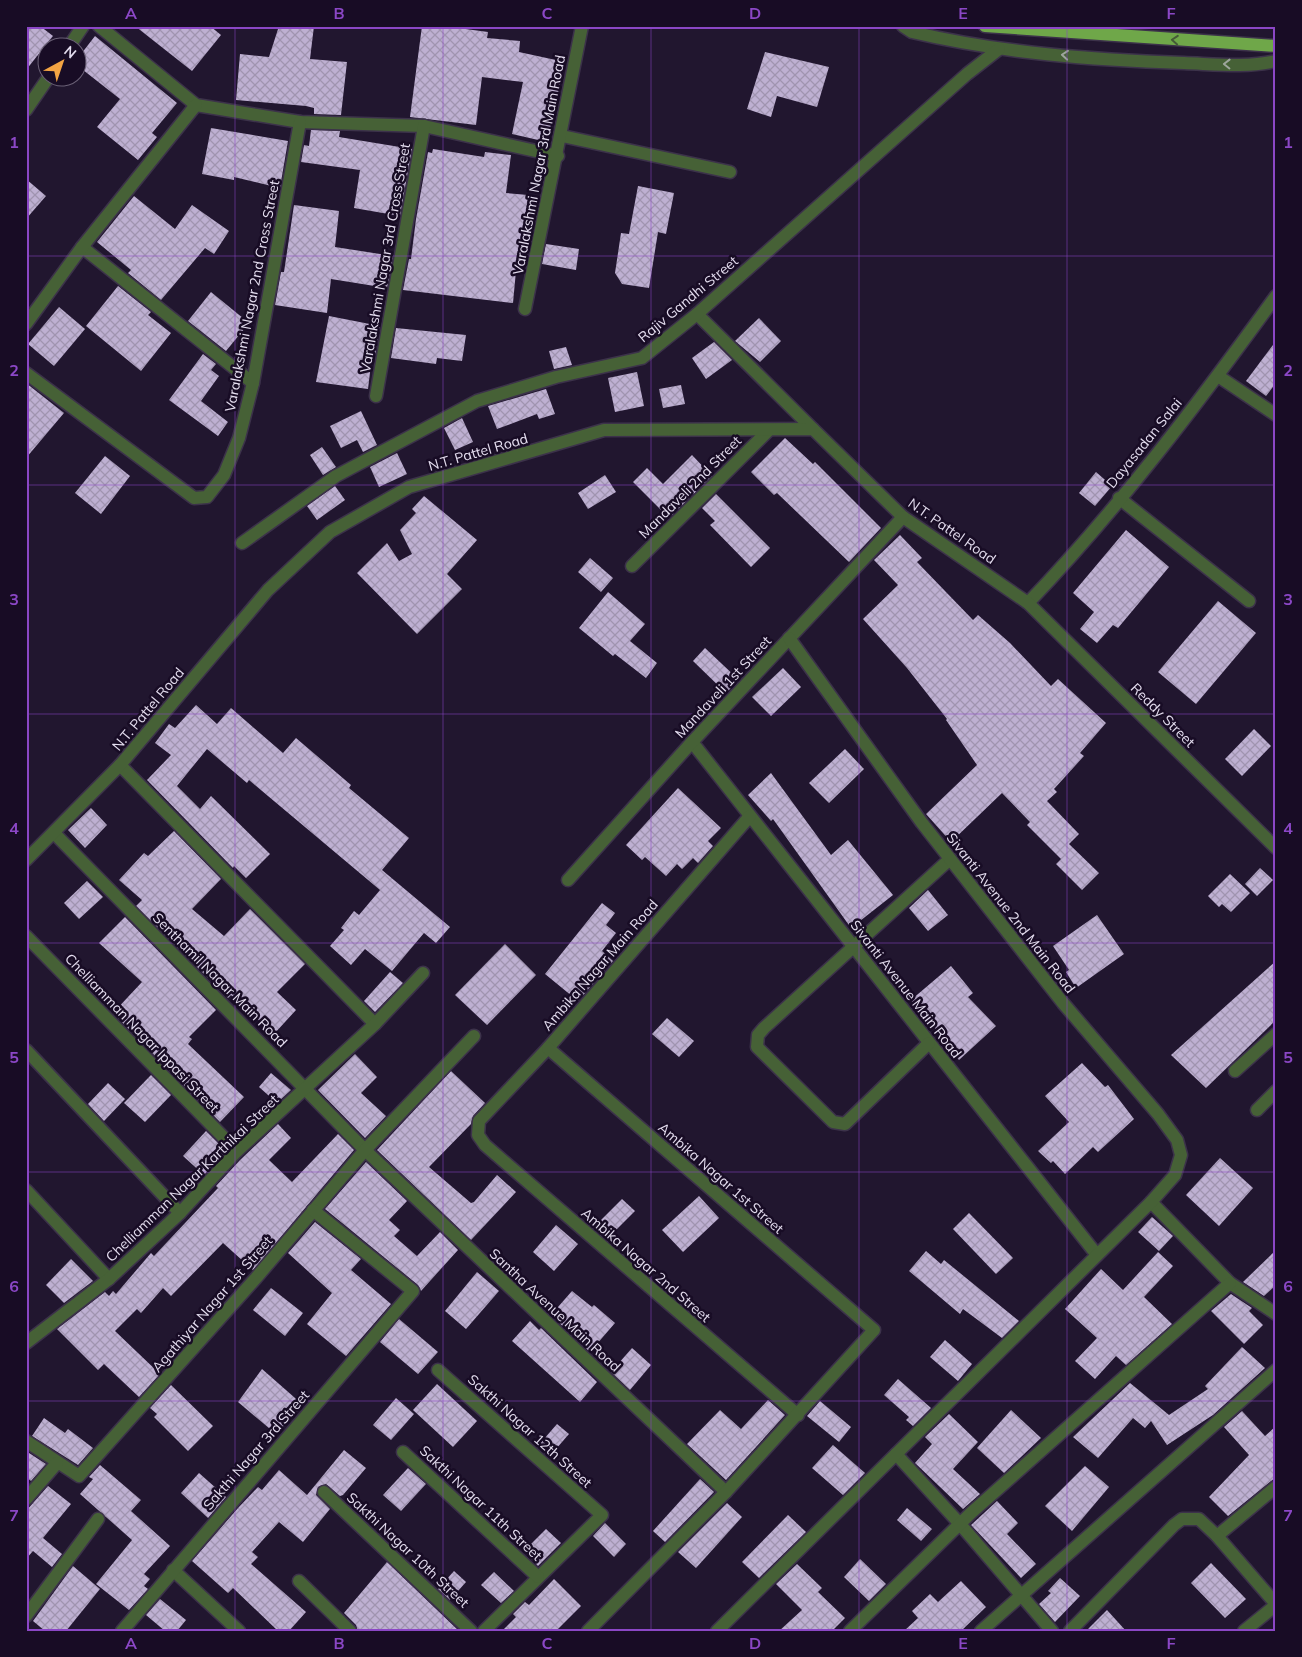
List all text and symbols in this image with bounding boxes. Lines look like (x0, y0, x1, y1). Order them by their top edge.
text: A (125, 3, 137, 23)
text: B (333, 3, 345, 23)
text: C (542, 3, 553, 23)
text: D (749, 3, 761, 23)
text: E (958, 3, 968, 23)
text: F (1166, 3, 1176, 23)
one-way arrow (1170, 34, 1178, 45)
north arrow (38, 38, 88, 88)
text: N (61, 42, 80, 62)
one-way arrow (1061, 50, 1069, 61)
street label: Varalakshmi Nagar 3rd Main Road (509, 53, 569, 277)
one-way arrow (1223, 59, 1231, 69)
text: 1 (9, 132, 19, 152)
text: 1 (1283, 132, 1293, 152)
street label: Varalakshmi Nagar 3rd Cross Street (356, 142, 414, 374)
street label: Varalakshmi Nagar 2nd Cross Street (221, 178, 283, 414)
street label: Rajiv Gandhi Street (634, 252, 742, 346)
text: 2 (9, 360, 19, 380)
text: 2 (1283, 360, 1293, 380)
street label: Dayasadan Salai (1102, 394, 1186, 492)
street label: N.T. Pattel Road (426, 429, 530, 475)
street label: Mandaveli 2nd Street (635, 432, 745, 542)
street label: N.T. Pattel Road (905, 494, 999, 568)
text: 3 (9, 589, 19, 609)
text: 3 (1283, 589, 1293, 609)
street label: Mandaveli 1st Street (671, 632, 775, 742)
street label: N.T. Pattel Road (108, 664, 188, 754)
street label: Reddy Street (1127, 679, 1199, 751)
text: 4 (9, 818, 19, 838)
text: 4 (1283, 818, 1293, 838)
street label: Sivanti Avenue 2nd Main Road (943, 829, 1079, 997)
street label: Ambika Nagar Main Road (538, 896, 662, 1034)
street label: Senthamil Nagar Main Road (149, 909, 291, 1051)
street label: Sivanti Avenue Main Road (847, 916, 965, 1062)
street label: Chelliamman Nagar Ippasi Street (61, 950, 223, 1116)
text: 5 (9, 1047, 19, 1067)
text: 5 (1283, 1047, 1293, 1067)
street label: Chelliamman Nagar Karthikai Street (102, 1090, 282, 1266)
street label: Ambika Nagar 1st Street (655, 1119, 788, 1237)
street label: Ambika Nagar 2nd Street (578, 1204, 714, 1326)
street label: Agathiyar Nagar 1st Street (148, 1232, 276, 1376)
street label: Santha Avenue Main Road (486, 1244, 624, 1376)
text: 6 (9, 1276, 19, 1296)
text: 6 (1283, 1276, 1293, 1296)
street label: Sakthi Nagar 12th Street (464, 1370, 596, 1492)
street label: Sakthi Nagar 3rd Street (199, 1386, 313, 1514)
street label: Sakthi Nagar 11th Street (416, 1442, 546, 1565)
street label: Sakthi Nagar 10th Street (343, 1489, 473, 1612)
text: 7 (9, 1505, 19, 1525)
text: 7 (1283, 1505, 1293, 1525)
text: A (125, 1633, 137, 1653)
text: B (333, 1633, 345, 1653)
text: C (542, 1633, 553, 1653)
text: D (749, 1633, 761, 1653)
text: E (958, 1633, 968, 1653)
text: F (1166, 1633, 1176, 1653)

